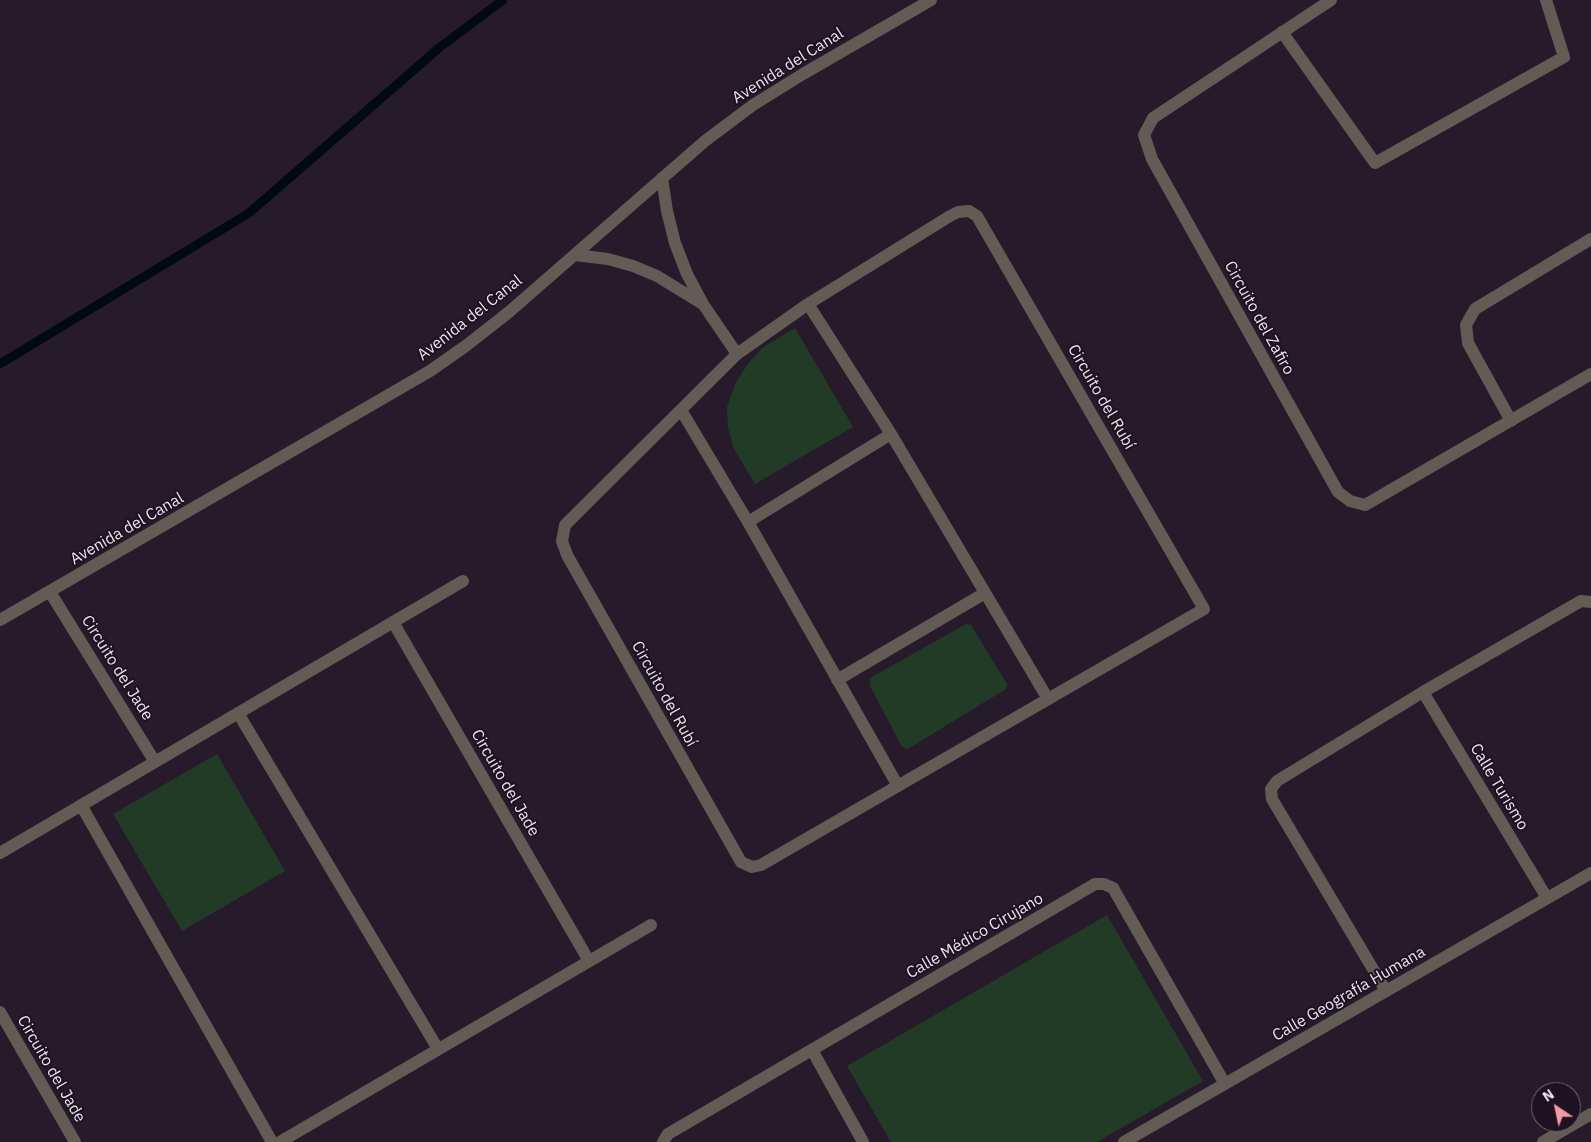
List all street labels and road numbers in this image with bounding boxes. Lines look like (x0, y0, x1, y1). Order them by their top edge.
street label: Avenida del Canal (729, 24, 847, 108)
street label: Circuito del Zafiro (1220, 258, 1298, 378)
street label: Avenida del Canal (414, 271, 526, 365)
street label: Circuito del Rubí (1063, 341, 1139, 453)
street label: Avenida del Canal (67, 489, 187, 569)
street label: Circuito del Jade (77, 612, 157, 724)
street label: Circuito del Rubí (627, 638, 701, 750)
street label: Circuito del Jade (467, 726, 543, 840)
street label: Calle Turismo (1466, 740, 1532, 834)
street label: Calle Médico Cirujano (903, 889, 1047, 983)
street label: Calle Geografía Humana (1269, 942, 1429, 1046)
street label: Circuito del Jade (13, 1012, 89, 1126)

